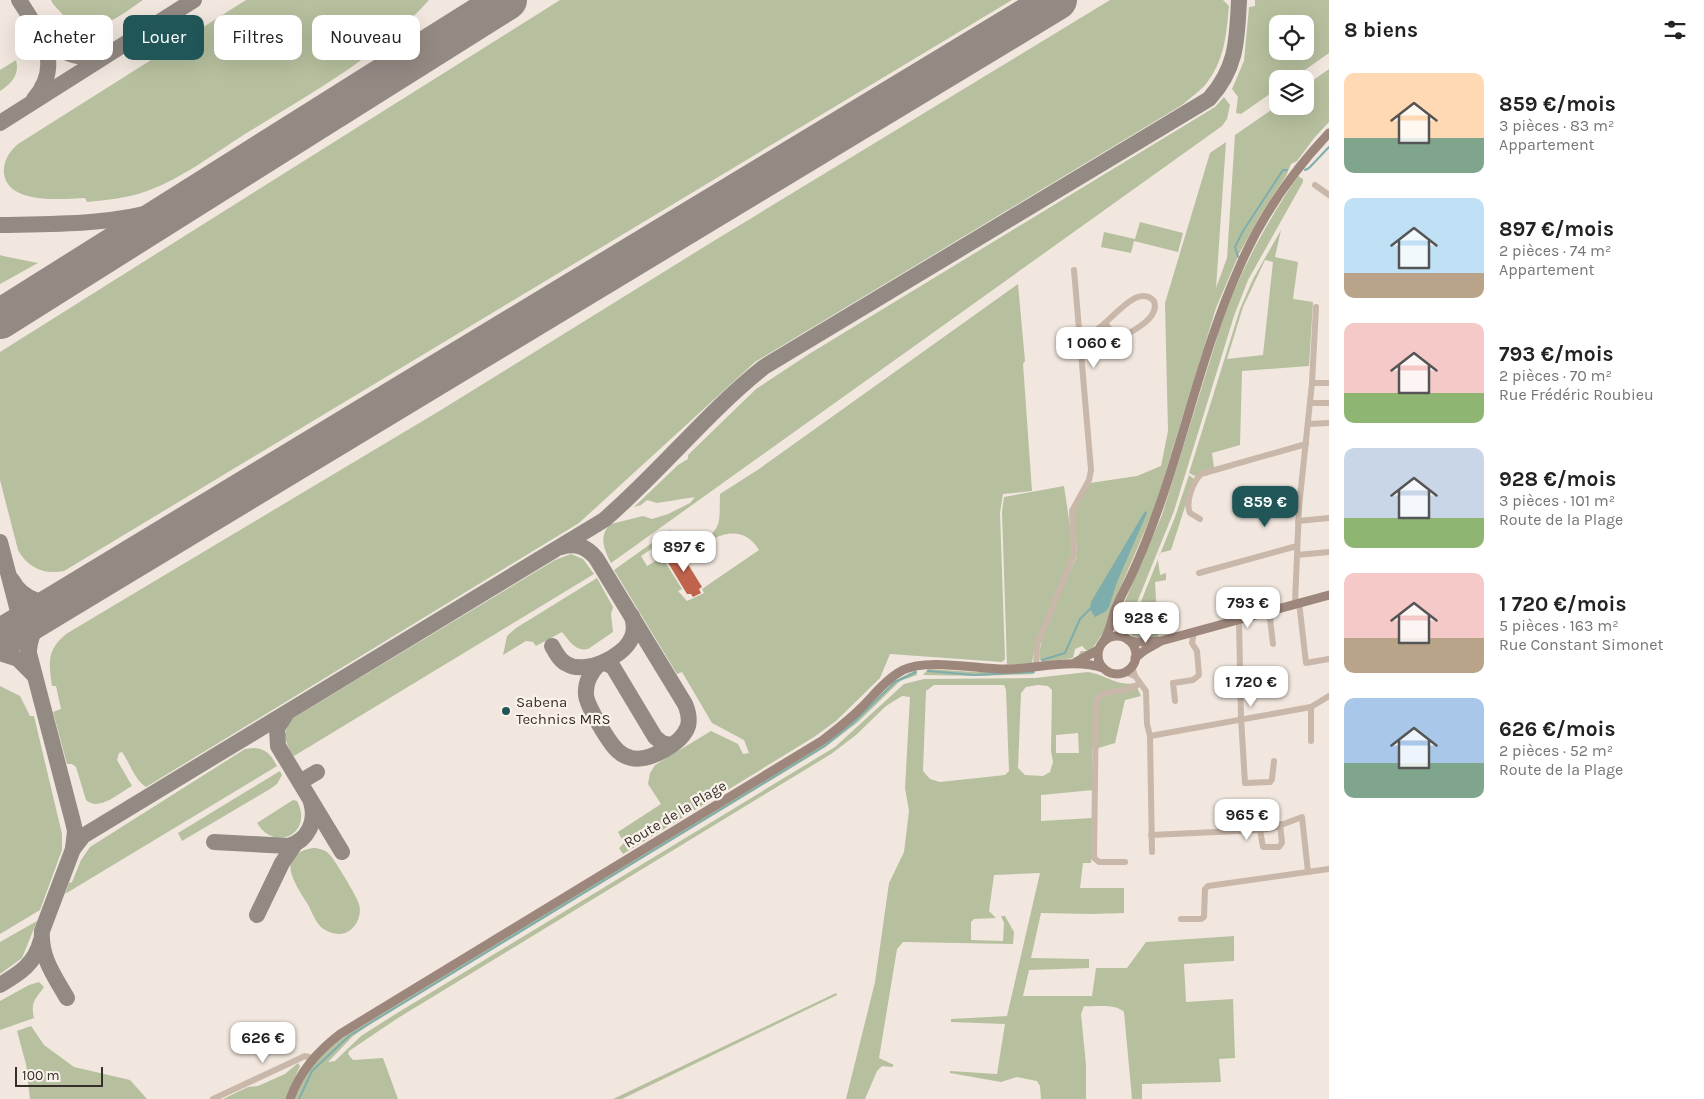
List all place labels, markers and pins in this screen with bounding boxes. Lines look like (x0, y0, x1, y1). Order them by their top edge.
pin: 1 060 € (1048, 326, 1140, 369)
pin: 859 € (1230, 486, 1300, 528)
pin: 897 € (649, 530, 719, 573)
pin: 793 € (1213, 586, 1283, 629)
pin: 928 € (1111, 602, 1181, 644)
pin: 1 720 € (1205, 666, 1297, 708)
place label: Sabena Technics MRS (516, 693, 611, 728)
marker: Sabena Technics MRS (500, 705, 512, 717)
pin: 965 € (1212, 798, 1282, 841)
pin: 626 € (228, 1022, 298, 1064)

